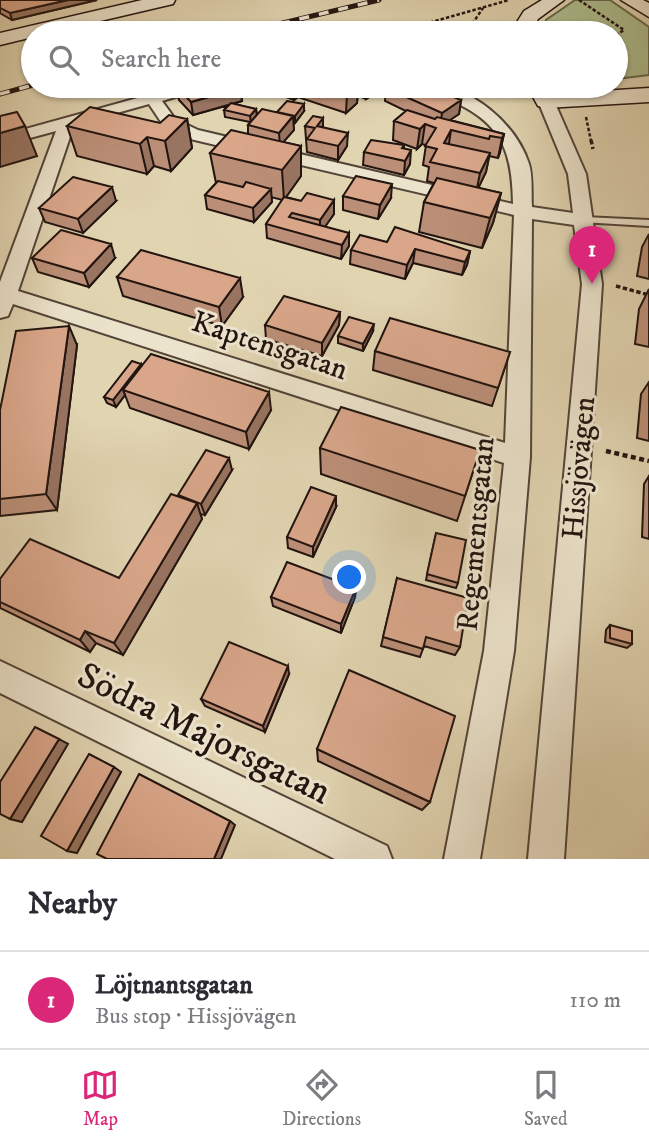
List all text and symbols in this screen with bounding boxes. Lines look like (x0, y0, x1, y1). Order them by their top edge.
search box (21, 21, 628, 98)
icon: search (45, 41, 83, 79)
text: Search here (101, 43, 221, 76)
pin: 1 (569, 226, 615, 284)
street label: Kaptensgatan (187, 304, 353, 389)
street label: Hissjövägen (555, 395, 604, 541)
street label: Regementsgatan (450, 435, 503, 633)
your location (332, 560, 366, 594)
street label: Södra Majorsgatan (69, 653, 338, 816)
text: Nearby (28, 886, 117, 923)
text: Löjtnantsgatan (95, 969, 253, 1002)
text: 1 (47, 986, 55, 1015)
text: 110 m (570, 986, 621, 1015)
text: Bus stop · Hissjövägen (95, 1002, 296, 1031)
tab: Map (81, 1066, 119, 1131)
tab: Directions (282, 1066, 361, 1131)
tab: Saved (524, 1066, 568, 1131)

